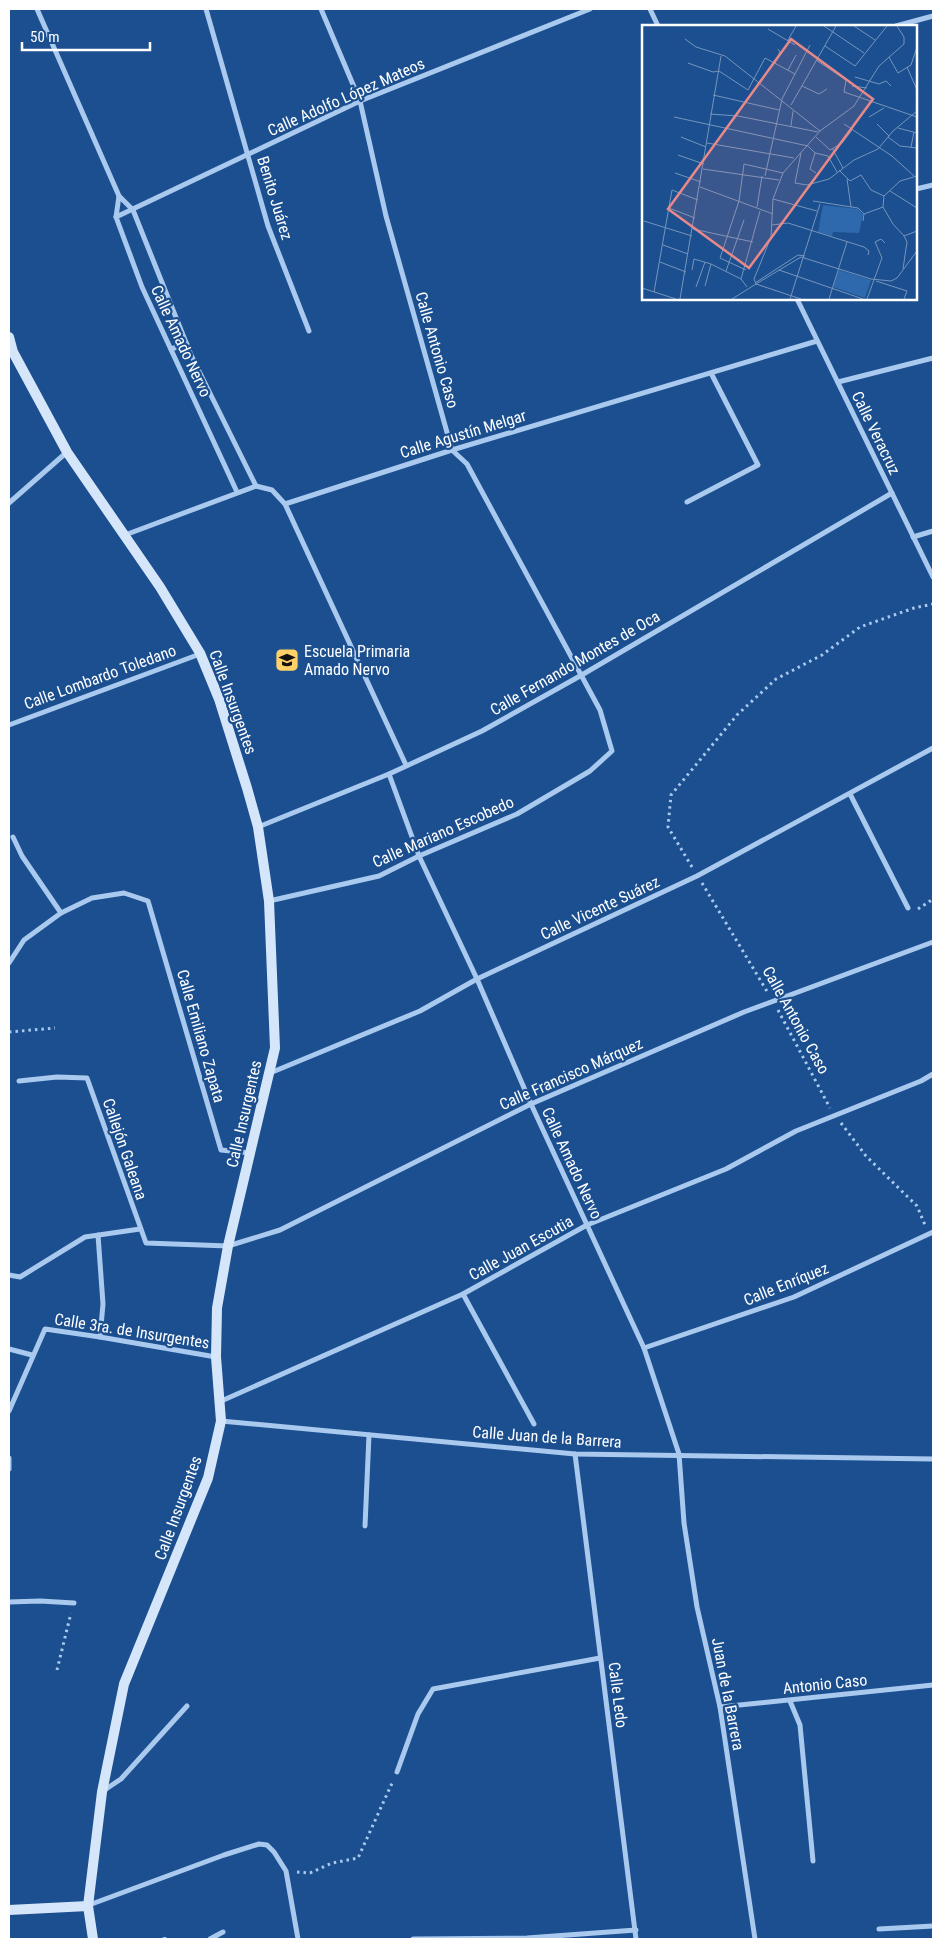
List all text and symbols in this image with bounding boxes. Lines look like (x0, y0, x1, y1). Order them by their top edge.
scale bar (22, 20, 150, 52)
inset map (642, 25, 917, 300)
text: 50 m (30, 28, 60, 46)
street label: Calle Adolfo López Mateos (265, 54, 427, 140)
street label: Benito Juárez (253, 154, 297, 242)
street label: Calle Amado Nervo (147, 282, 215, 400)
street label: Calle Antonio Caso (411, 290, 463, 410)
street label: Calle Veracruz (848, 388, 904, 478)
street label: Calle Agustín Melgar (398, 406, 529, 462)
street label: Calle Fernando Montes de Oca (487, 607, 663, 719)
street label: Calle Lombardo Toledano (21, 641, 179, 713)
place label: Escuela Primaria Amado Nervo (304, 642, 410, 679)
street label: Calle Insurgentes (205, 647, 261, 757)
school or university icon: Escuela Primaria Amado Nervo (274, 647, 300, 673)
street label: Calle Mariano Escobedo (369, 792, 517, 872)
street label: Calle Vicente Suárez (537, 872, 663, 944)
street label: Calle Antonio Caso (759, 963, 833, 1077)
street label: Calle Emiliano Zapata (173, 967, 229, 1105)
street label: Calle Francisco Márquez (496, 1034, 646, 1114)
street label: Calle Insurgentes (222, 1059, 266, 1169)
street label: Callejón Galeana (99, 1096, 151, 1202)
street label: Calle Amado Nervo (538, 1104, 606, 1222)
street label: Calle Juan Escutia (466, 1212, 576, 1284)
street label: Calle Enríquez (741, 1258, 831, 1310)
street label: Calle 3ra. de Insurgentes (53, 1309, 211, 1353)
street label: Calle Juan de la Barrera (472, 1422, 622, 1452)
street label: Calle Insurgentes (150, 1453, 206, 1563)
street label: Juan de la Barrera (708, 1636, 748, 1752)
street label: Calle Ledo (605, 1661, 631, 1729)
street label: Antonio Caso (782, 1670, 868, 1698)

